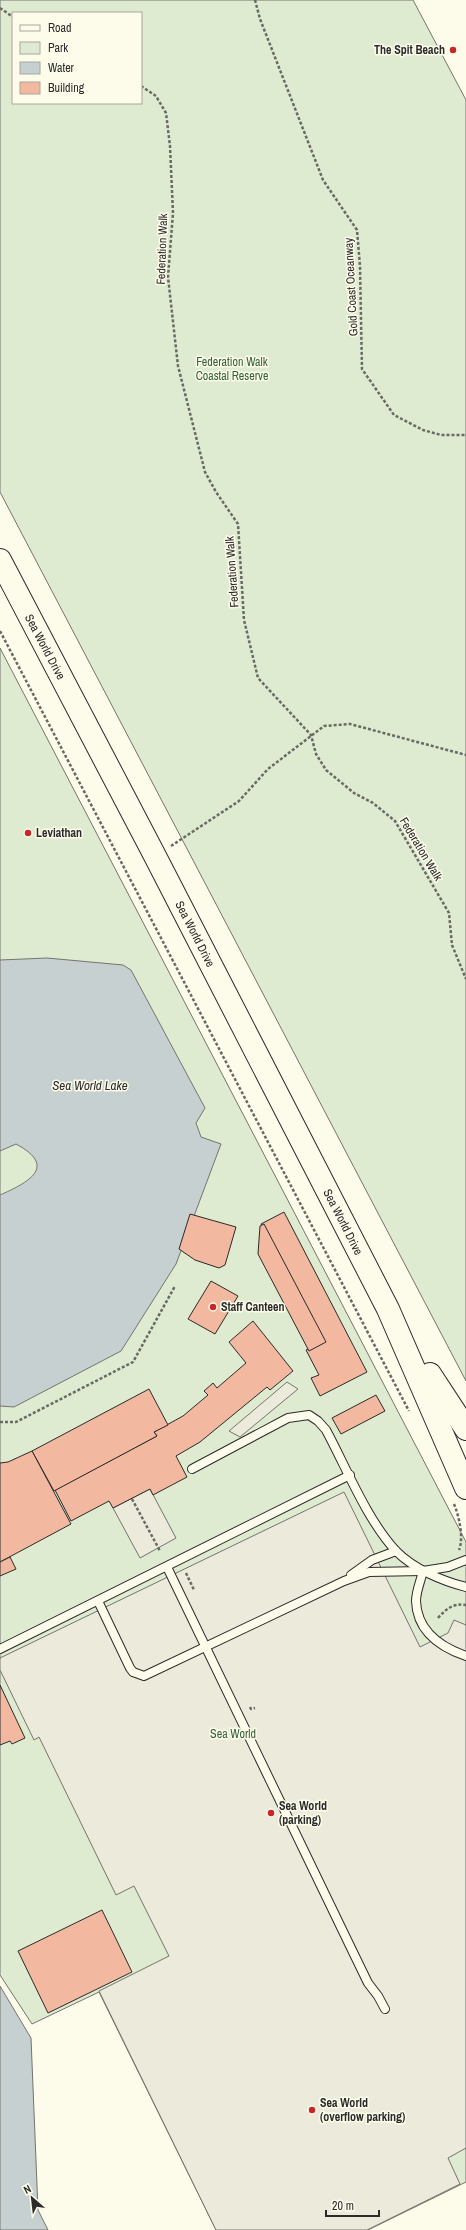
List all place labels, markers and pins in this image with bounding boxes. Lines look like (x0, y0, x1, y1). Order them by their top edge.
place label: The Spit Beach (374, 42, 445, 58)
marker: The Spit Beach (448, 45, 458, 55)
place label: Leviathan (36, 825, 82, 841)
marker: Leviathan (23, 828, 33, 838)
place label: Staff Canteen (221, 1299, 284, 1315)
marker: Staff Canteen (208, 1302, 218, 1312)
place label: Sea World (parking) (279, 1798, 327, 1828)
marker: Sea World (parking) (266, 1808, 276, 1818)
place label: Sea World (overflow parking) (320, 2095, 405, 2125)
marker: Sea World (overflow parking) (307, 2105, 317, 2115)

